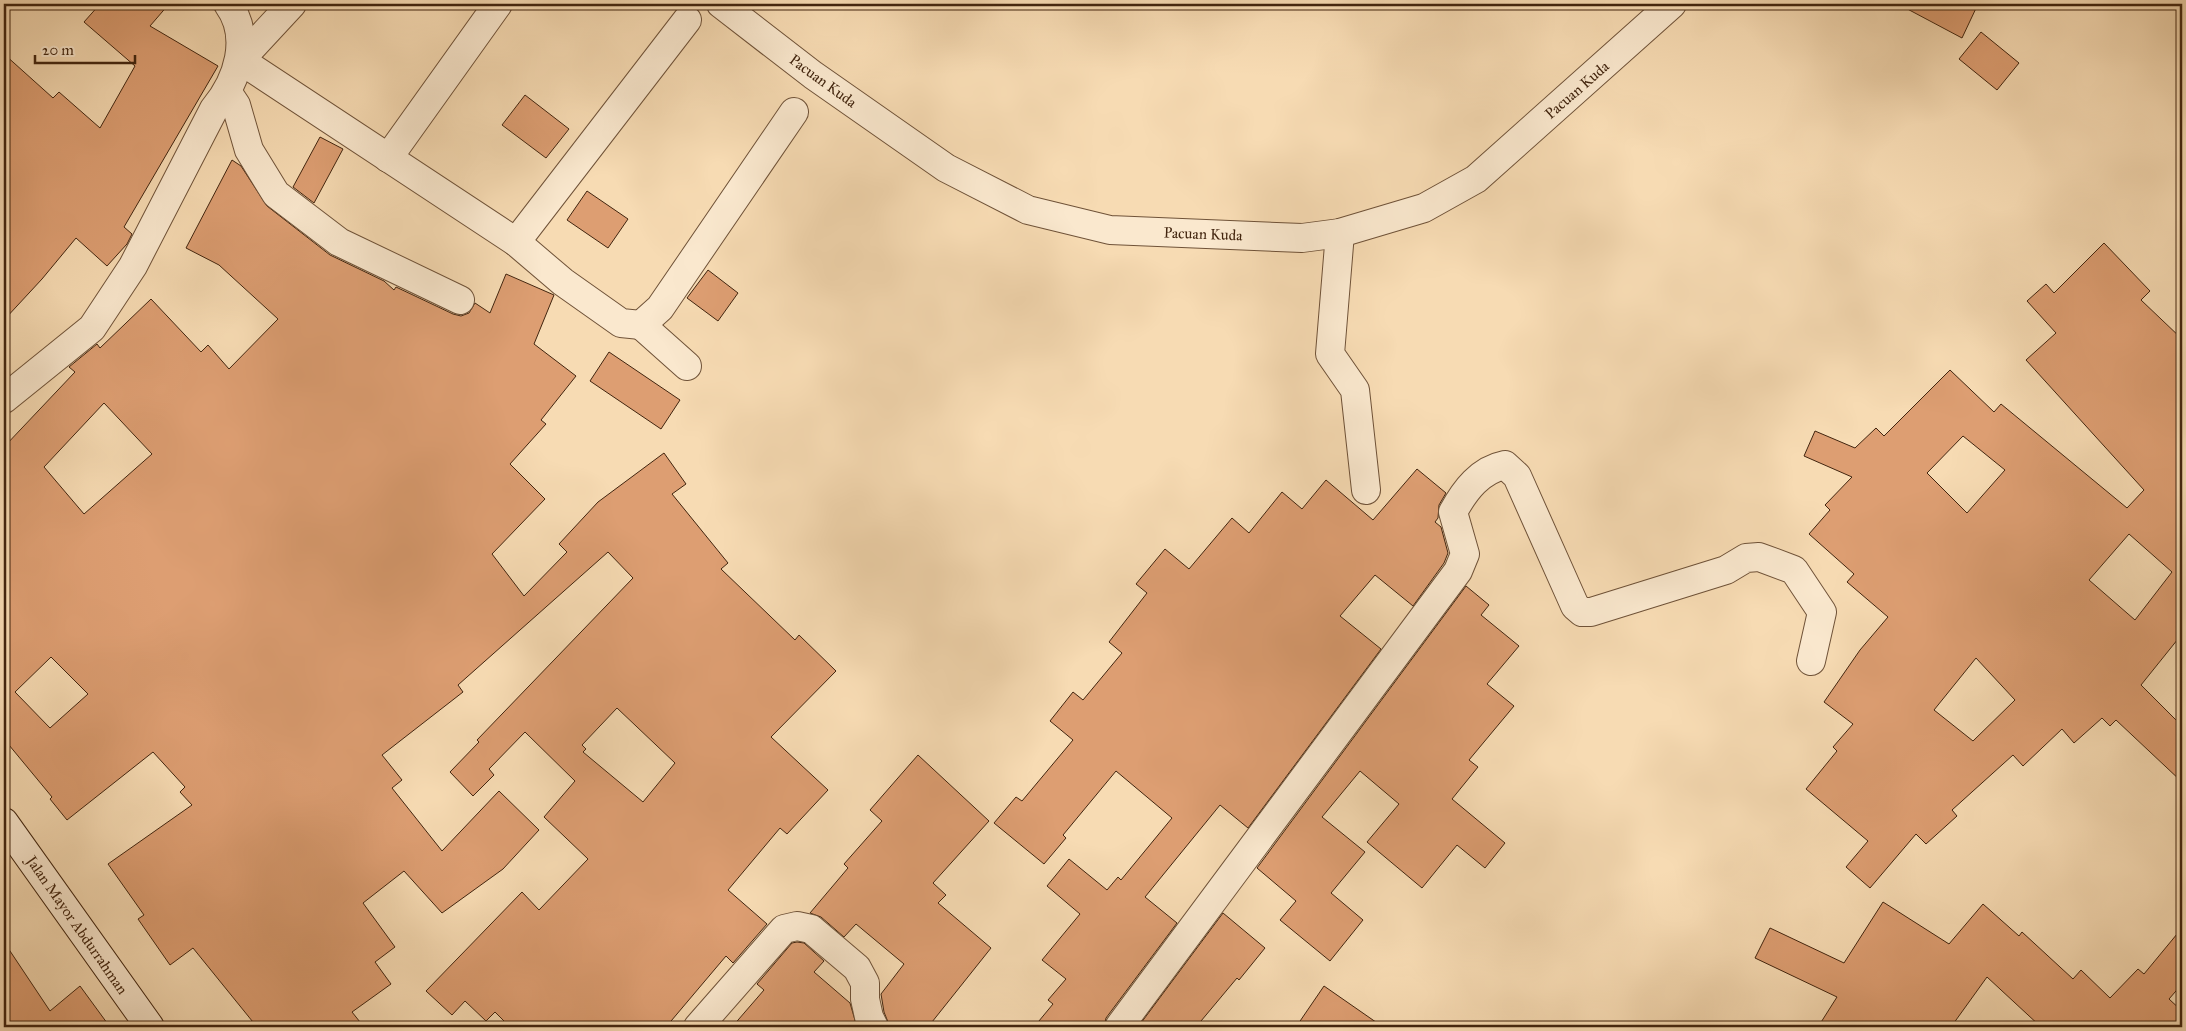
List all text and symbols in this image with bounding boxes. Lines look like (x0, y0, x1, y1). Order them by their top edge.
scale bar (35, 32, 135, 64)
text: 20 m (42, 41, 74, 59)
street label: Pacuan Kuda (786, 51, 861, 112)
street label: Pacuan Kuda (1541, 57, 1613, 123)
street label: Pacuan Kuda (1163, 224, 1243, 244)
street label: Jalan Mayor Abdurrahman (20, 851, 132, 998)

